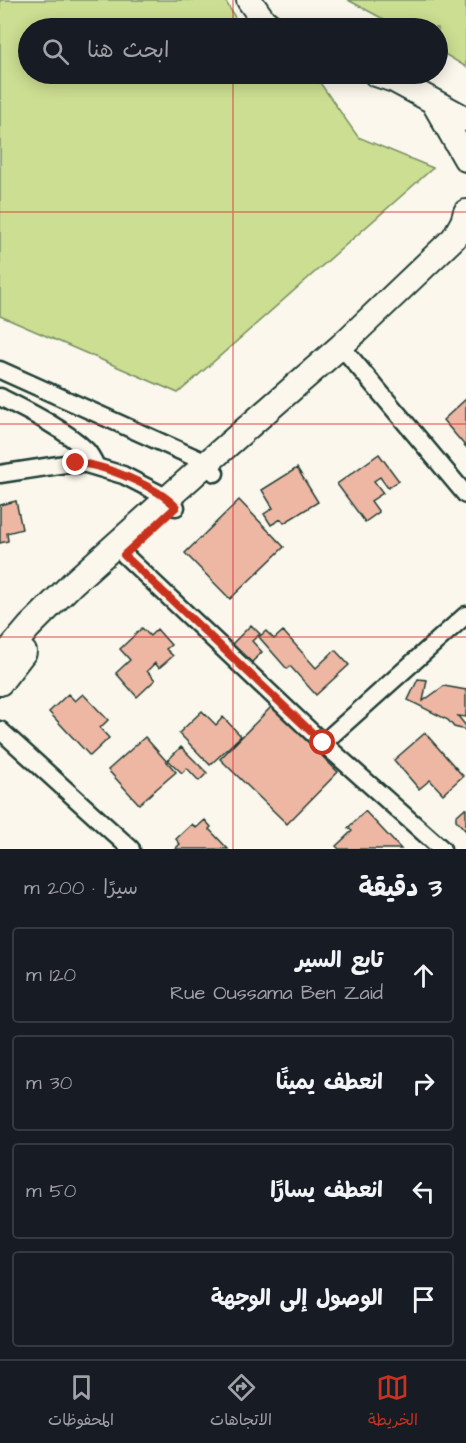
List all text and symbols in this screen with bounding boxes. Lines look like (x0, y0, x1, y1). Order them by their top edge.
search box (18, 18, 448, 84)
icon: search (39, 35, 72, 68)
text: ابحث هنا (87, 35, 169, 66)
route end (62, 449, 88, 475)
route start (309, 729, 335, 755)
text: 3 دقيقة (358, 870, 442, 906)
text: سيرًا · 200 m (24, 874, 138, 902)
text: تابع السير (296, 945, 383, 976)
icon: ahead (407, 959, 440, 992)
text: 120 m (26, 961, 76, 989)
text: Rue Oussama Ben Zaid (170, 979, 383, 1007)
text: انعطف يمينًا (276, 1067, 383, 1098)
icon: right (407, 1067, 440, 1100)
text: 30 m (26, 1069, 72, 1097)
text: انعطف يسارًا (270, 1175, 383, 1206)
icon: left (407, 1175, 440, 1208)
text: 50 m (26, 1177, 76, 1205)
text: الوصول إلى الوجهة (211, 1283, 383, 1314)
icon: arrive (407, 1283, 440, 1316)
tab: المحفوظات (48, 1371, 114, 1434)
tab: الاتجاهات (210, 1371, 272, 1434)
tab: الخريطة (368, 1371, 418, 1434)

